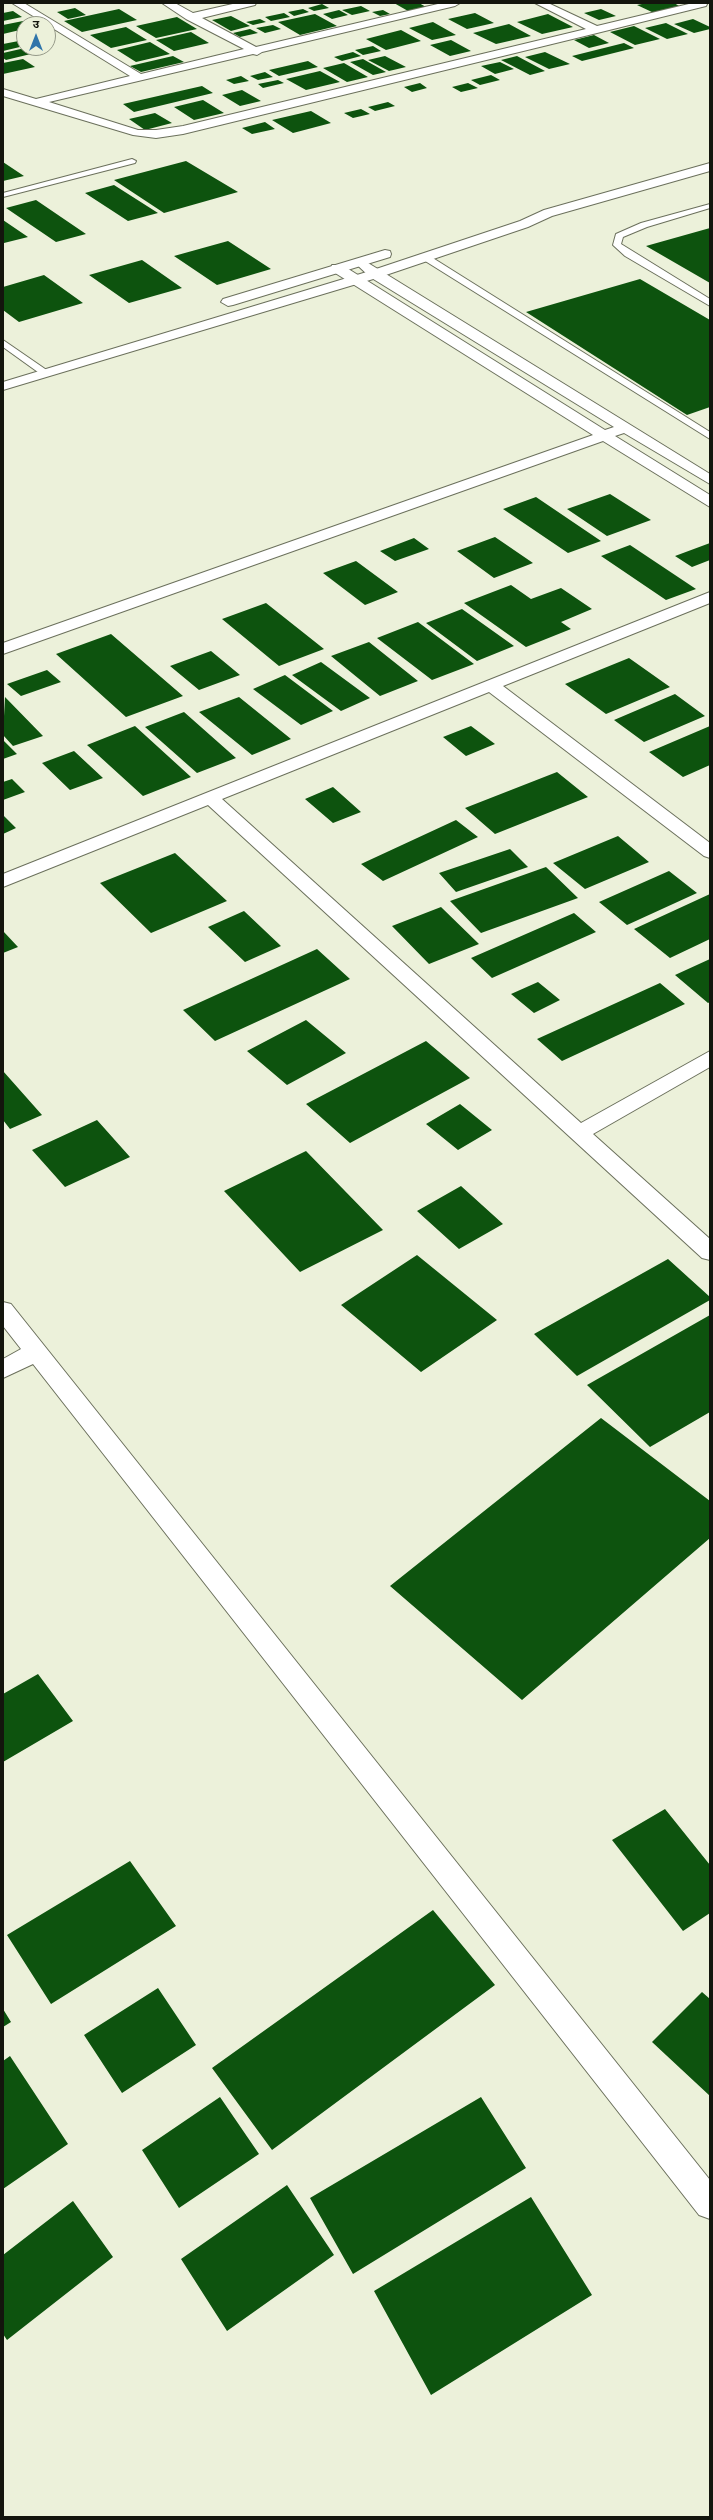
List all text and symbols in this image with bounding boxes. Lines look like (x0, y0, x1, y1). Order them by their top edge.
north arrow (16, 16, 56, 56)
text: उ (33, 18, 39, 31)

